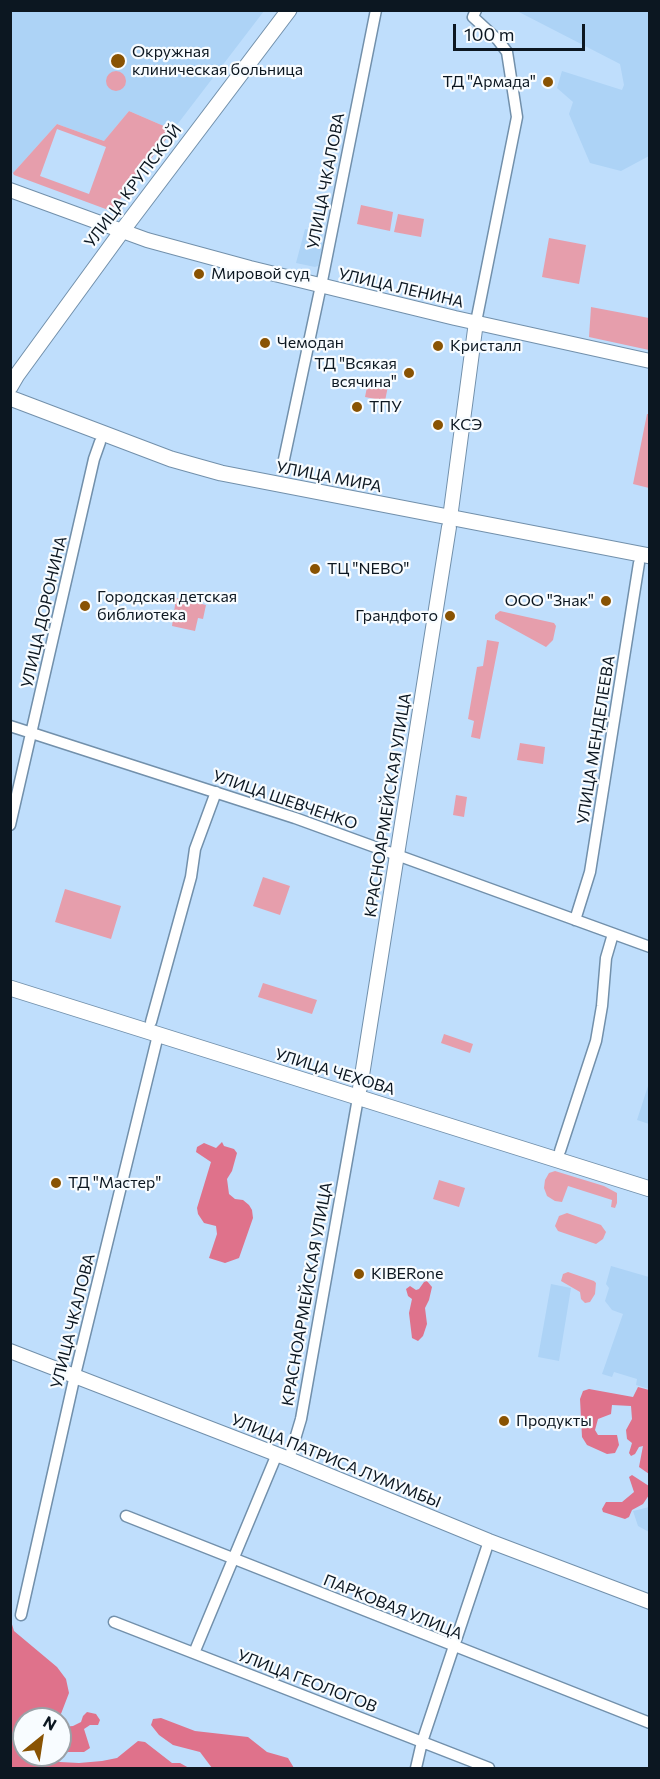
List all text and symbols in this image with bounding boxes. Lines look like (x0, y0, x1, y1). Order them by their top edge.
scale bar (456, 12, 588, 50)
text: 100 m (464, 23, 514, 45)
place label: Окружная клиническая больница (132, 42, 303, 80)
marker: Окружная клиническая больница (109, 52, 127, 70)
place label: ТД "Армада" (442, 72, 536, 92)
marker: ТД "Армада" (541, 75, 555, 89)
street label: УЛИЦА ЧКАЛОВА (303, 111, 349, 251)
street label: УЛИЦА КРУПСКОЙ (80, 121, 186, 251)
place label: Мировой суд (211, 264, 310, 284)
street label: УЛИЦА ЛЕНИНА (336, 264, 466, 312)
marker: Мировой суд (192, 267, 206, 281)
place label: Чемодан (277, 333, 344, 353)
marker: Чемодан (258, 336, 272, 350)
place label: Кристалл (450, 336, 521, 356)
marker: Кристалл (431, 339, 445, 353)
place label: ТД "Всякая всячина" (314, 354, 397, 392)
marker: ТД "Всякая всячина" (402, 366, 416, 380)
place label: ТПУ (369, 397, 402, 417)
marker: ТПУ (350, 400, 364, 414)
place label: КСЭ (450, 415, 482, 435)
marker: КСЭ (431, 418, 445, 432)
street label: УЛИЦА МИРА (274, 457, 384, 497)
street label: УЛИЦА ДОРОНИНА (17, 534, 71, 690)
place label: ТЦ "NEBO" (327, 559, 409, 579)
marker: ТЦ "NEBO" (308, 562, 322, 576)
place label: Городская детская библиотека (97, 587, 237, 625)
place label: ООО "Знак" (505, 591, 594, 611)
marker: ООО "Знак" (599, 594, 613, 608)
marker: Городская детская библиотека (78, 599, 92, 613)
place label: Грандфото (355, 606, 438, 626)
marker: Грандфото (443, 609, 457, 623)
street label: УЛИЦА МЕНДЕЛЕЕВА (573, 654, 619, 826)
street label: КРАСНОАРМЕЙСКАЯ УЛИЦА (361, 691, 415, 919)
street label: УЛИЦА ШЕВЧЕНКО (210, 766, 360, 834)
street label: УЛИЦА ЧЕХОВА (273, 1045, 397, 1099)
place label: ТД "Мастер" (68, 1173, 161, 1193)
marker: ТД "Мастер" (49, 1176, 63, 1190)
street label: КРАСНОАРМЕЙСКАЯ УЛИЦА (278, 1181, 336, 1407)
street label: УЛИЦА ЧКАЛОВА (47, 1251, 99, 1391)
place label: KIBERone (371, 1264, 443, 1284)
marker: KIBERone (352, 1267, 366, 1281)
street label: УЛИЦА ПАТРИСА ЛУМУМБЫ (228, 1410, 444, 1512)
place label: Продукты (516, 1411, 592, 1431)
marker: Продукты (497, 1414, 511, 1428)
street label: ПАРКОВАЯ УЛИЦА (321, 1570, 465, 1644)
street label: УЛИЦА ГЕОЛОГОВ (234, 1645, 380, 1717)
north arrow (12, 1707, 72, 1767)
text: N (40, 1711, 60, 1734)

